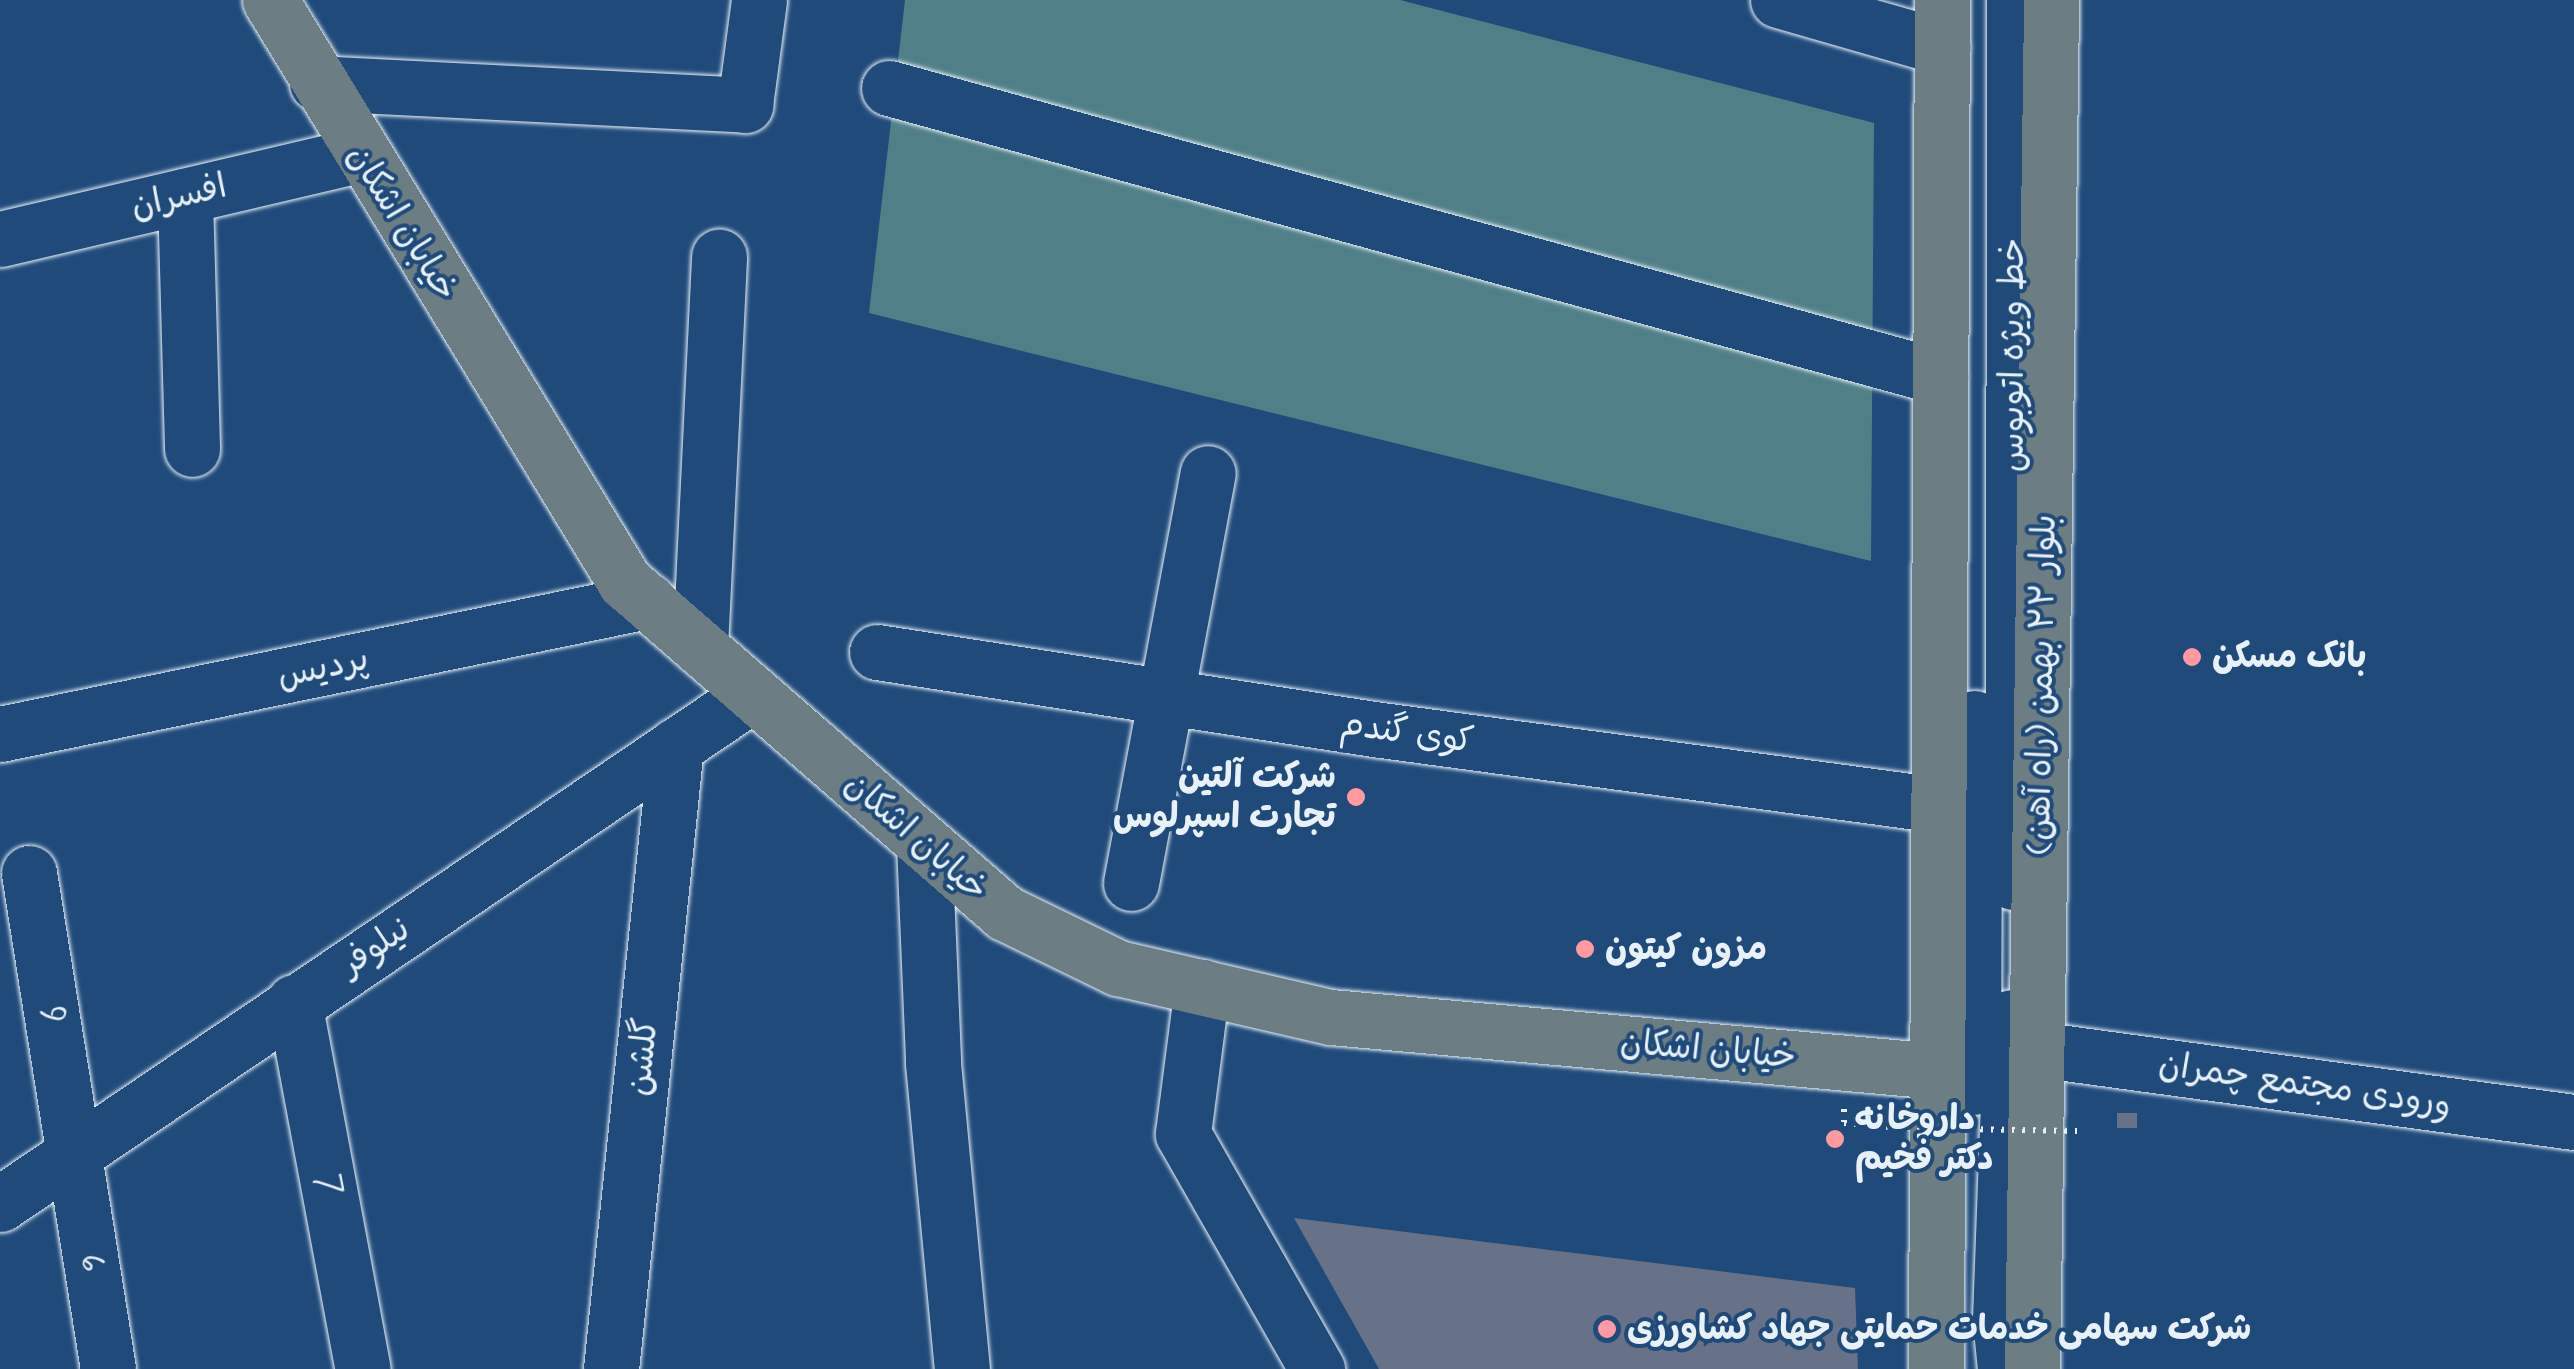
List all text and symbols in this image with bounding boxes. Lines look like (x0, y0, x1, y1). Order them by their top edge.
street label: خیابان اشکان (337, 137, 467, 309)
street label: افسران (127, 166, 231, 228)
street label: خط ویژه اتوبوس (1992, 238, 2034, 472)
street label: بلوار ۲۲ بهمن (راه آهن) (2018, 514, 2066, 856)
place label: بانک مسکن (2212, 636, 2367, 678)
street label: پردیس (274, 638, 372, 698)
marker: بانک مسکن (2181, 646, 2203, 668)
street label: کوی گندم (1338, 703, 1476, 763)
place label: شرکت آلتین تجارت اسپرلوس (1113, 756, 1336, 838)
street label: خیابان اشکان (836, 763, 996, 911)
marker: شرکت آلتین تجارت اسپرلوس (1345, 786, 1367, 808)
street label: نیلوفر (332, 908, 418, 986)
place label: مزون کیتون (1605, 928, 1767, 970)
marker: مزون کیتون (1574, 938, 1596, 960)
street label: 9 (30, 1003, 74, 1027)
street label: گلشن (618, 1016, 668, 1098)
street label: خیابان اشکان (1618, 1021, 1798, 1079)
street label: ورودی مجتمع چمران (2156, 1044, 2454, 1126)
place label: داروخانه دکتر فخیم (1855, 1098, 1993, 1180)
marker: داروخانه دکتر فخیم (1824, 1128, 1846, 1150)
street label: 7 (305, 1171, 351, 1199)
street label: 6 (69, 1251, 113, 1275)
place label: شرکت سهامی خدمات حمایتی جهاد کشاورزی (1627, 1308, 2252, 1350)
marker: شرکت سهامی خدمات حمایتی جهاد کشاورزی (1596, 1318, 1618, 1340)

